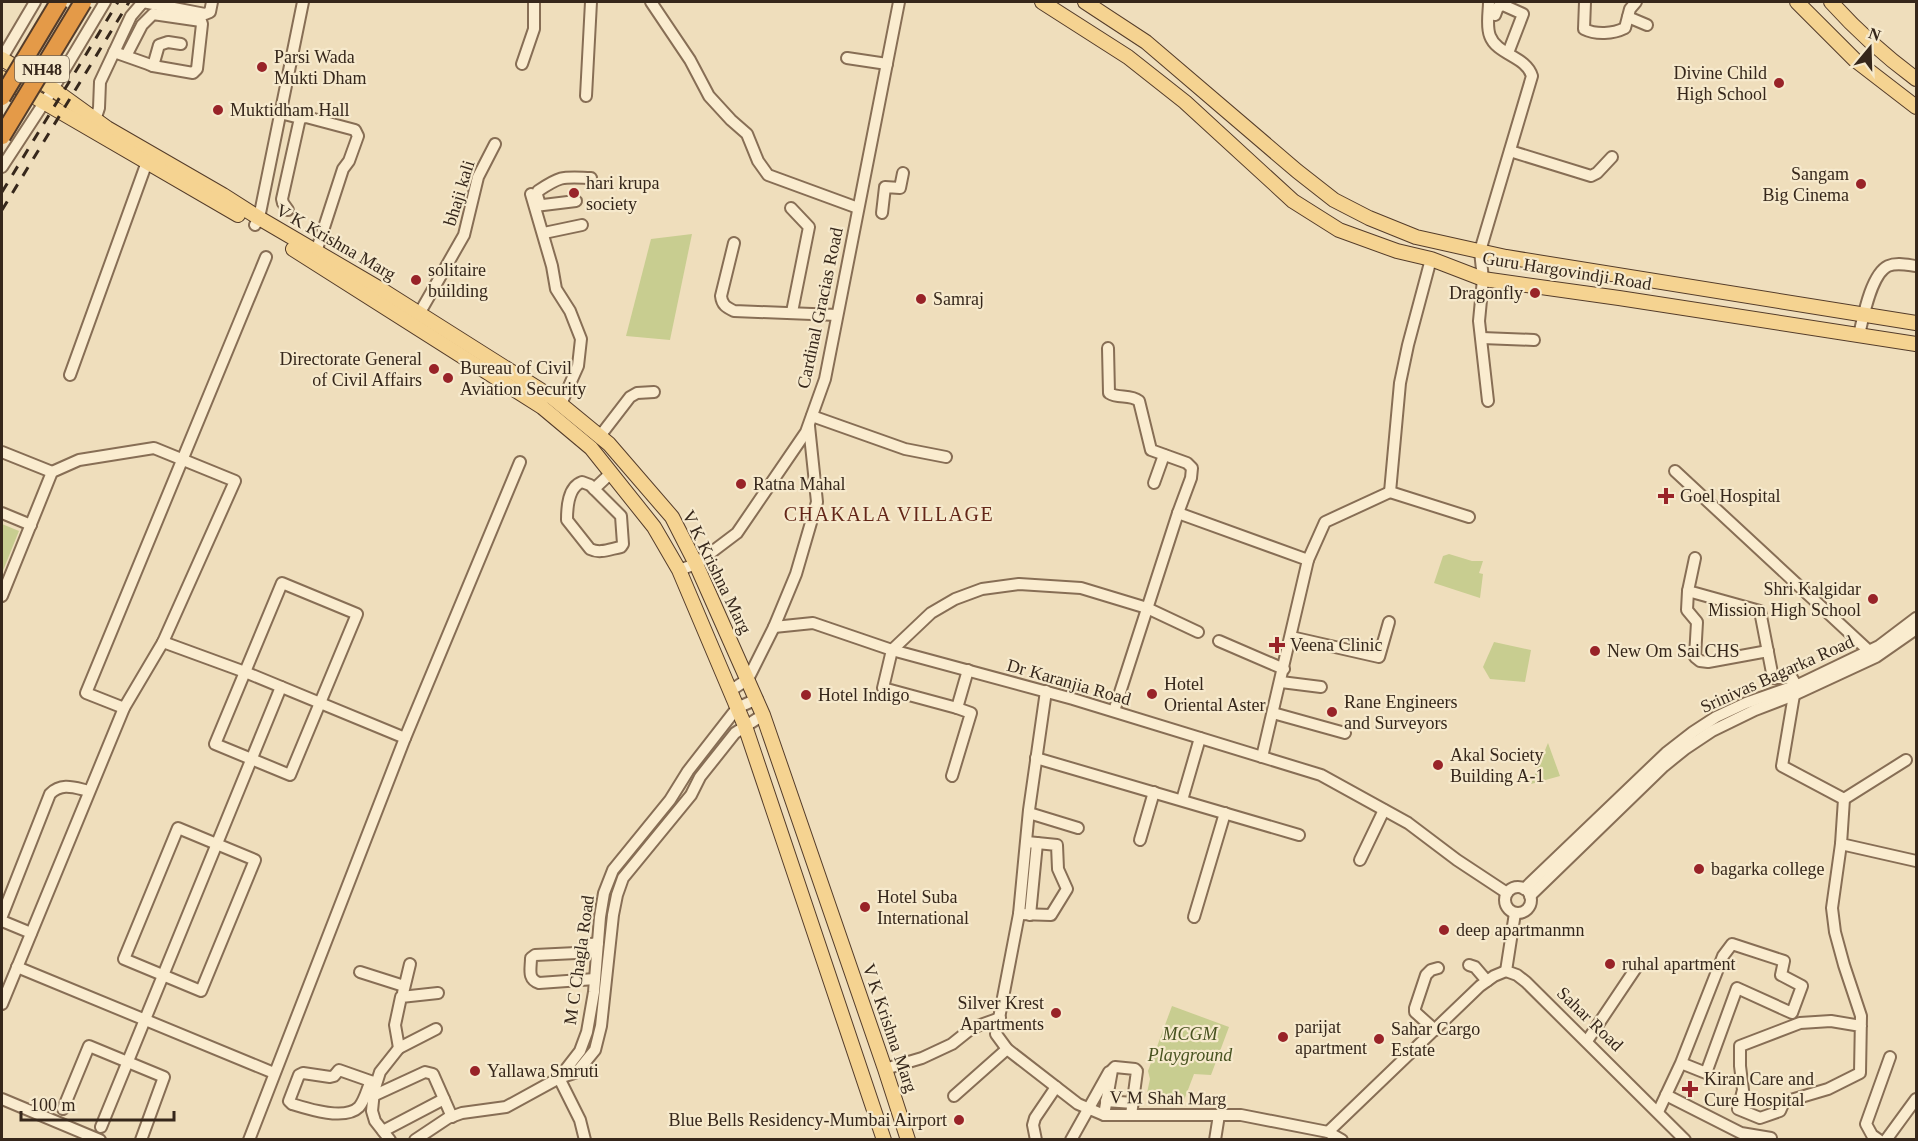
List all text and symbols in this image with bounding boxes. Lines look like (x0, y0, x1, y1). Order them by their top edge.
north arrow (1840, 18, 1900, 78)
text: N (1866, 24, 1883, 44)
place label: Parsi Wada Mukti Dham (274, 47, 367, 88)
road number: NH48 (15, 56, 69, 82)
marker: Parsi Wada Mukti Dham (255, 60, 269, 74)
place label: Divine Child High School (1674, 63, 1767, 104)
marker: Divine Child High School (1772, 76, 1786, 90)
place label: Muktidham Hall (230, 100, 350, 120)
marker: Muktidham Hall (211, 103, 225, 117)
street label: bhaji kali (440, 158, 478, 228)
place label: Sangam Big Cinema (1763, 164, 1849, 205)
place label: hari krupa society (586, 173, 659, 214)
marker: Sangam Big Cinema (1854, 177, 1868, 191)
marker: hari krupa society (567, 186, 581, 200)
street label: V K Krishna Marg (273, 200, 399, 284)
street label: Cardinal Gracias Road (793, 226, 847, 390)
street label: Guru Hargovindji Road (1481, 248, 1653, 294)
place label: solitaire building (428, 260, 488, 301)
marker: solitaire building (409, 273, 423, 287)
place label: Dragonfly (1449, 283, 1523, 303)
marker: Dragonfly (1528, 286, 1542, 300)
place label: Samraj (933, 289, 984, 309)
marker: Samraj (914, 292, 928, 306)
place label: Directorate General of Civil Affairs (280, 349, 422, 390)
place label: Bureau of Civil Aviation Security (460, 358, 586, 399)
marker: Directorate General of Civil Affairs (427, 362, 441, 376)
marker: Bureau of Civil Aviation Security (441, 371, 455, 385)
place label: Ratna Mahal (753, 474, 845, 494)
marker: Ratna Mahal (734, 477, 748, 491)
place label: Goel Hospital (1680, 486, 1781, 506)
marker: Goel Hospital (1657, 487, 1675, 505)
district label: CHAKALA VILLAGE (784, 503, 994, 525)
street label: V K Krishna Marg (678, 507, 756, 637)
place label: Shri Kalgidar Mission High School (1708, 579, 1861, 620)
marker: Shri Kalgidar Mission High School (1866, 592, 1880, 606)
street label: Srinivas Bagarka Road (1697, 631, 1857, 717)
place label: Veena Clinic (1290, 635, 1382, 655)
marker: Veena Clinic (1268, 636, 1286, 654)
place label: New Om Sai CHS (1607, 641, 1740, 661)
marker: New Om Sai CHS (1588, 644, 1602, 658)
street label: Dr Karanjia Road (1005, 655, 1133, 709)
place label: Hotel Oriental Aster (1164, 674, 1265, 715)
place label: Hotel Indigo (818, 685, 910, 705)
marker: Hotel Oriental Aster (1145, 687, 1159, 701)
marker: Hotel Indigo (799, 688, 813, 702)
place label: Rane Engineers and Surveyors (1344, 692, 1457, 733)
marker: Rane Engineers and Surveyors (1325, 705, 1339, 719)
place label: Akal Society Building A-1 (1450, 745, 1545, 786)
marker: Akal Society Building A-1 (1431, 758, 1445, 772)
place label: bagarka college (1711, 859, 1824, 879)
marker: bagarka college (1692, 862, 1706, 876)
place label: Hotel Suba International (877, 887, 969, 928)
street label: M C Chagla Road (560, 894, 598, 1026)
marker: Hotel Suba International (858, 900, 872, 914)
place label: deep apartmanmn (1456, 920, 1584, 940)
marker: deep apartmanmn (1437, 923, 1451, 937)
place label: ruhal apartment (1622, 954, 1735, 974)
marker: ruhal apartment (1603, 957, 1617, 971)
street label: V K Krishna Marg (859, 961, 921, 1095)
street label: Sahar Road (1553, 983, 1627, 1055)
place label: Silver Krest Apartments (958, 993, 1044, 1034)
marker: Silver Krest Apartments (1049, 1006, 1063, 1020)
place label: parijat apartment (1295, 1017, 1367, 1058)
place label: Sahar Cargo Estate (1391, 1019, 1480, 1060)
park label: MCGM Playground (1147, 1024, 1233, 1065)
marker: parijat apartment (1276, 1030, 1290, 1044)
marker: Sahar Cargo Estate (1372, 1032, 1386, 1046)
place label: Yallawa Smruti (487, 1061, 599, 1081)
marker: Yallawa Smruti (468, 1064, 482, 1078)
place label: Kiran Care and Cure Hospital (1704, 1069, 1814, 1110)
marker: Kiran Care and Cure Hospital (1681, 1080, 1699, 1098)
scale bar (21, 1084, 174, 1122)
street label: V M Shah Marg (1109, 1087, 1227, 1109)
text: 100 m (30, 1095, 76, 1115)
place label: Blue Bells Residency-Mumbai Airport (669, 1110, 947, 1130)
marker: Blue Bells Residency-Mumbai Airport (952, 1113, 966, 1127)

